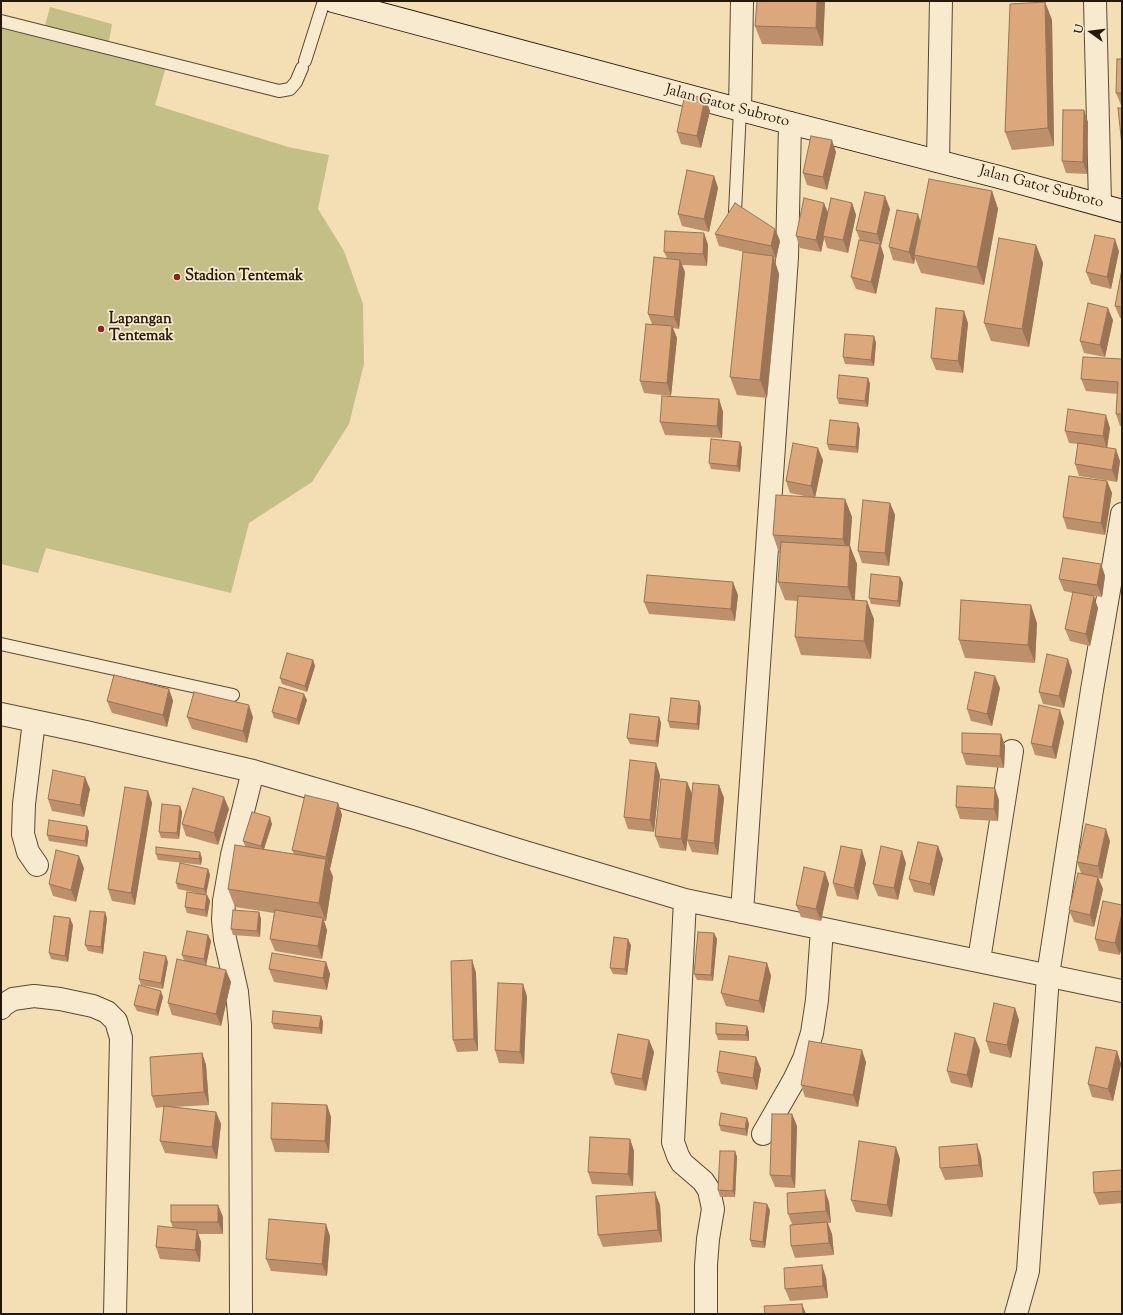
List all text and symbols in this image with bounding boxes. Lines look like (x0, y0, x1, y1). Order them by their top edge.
north arrow (1071, 12, 1111, 52)
text: U (1071, 23, 1088, 35)
street label: Jalan Gatot Subroto (663, 82, 791, 132)
street label: Jalan Gatot Subroto (977, 163, 1105, 213)
place label: Stadion Tentemak (185, 268, 303, 286)
marker: Stadion Tentemak (172, 272, 182, 282)
place label: Lapangan Tentemak (109, 311, 174, 346)
marker: Lapangan Tentemak (96, 324, 106, 334)

